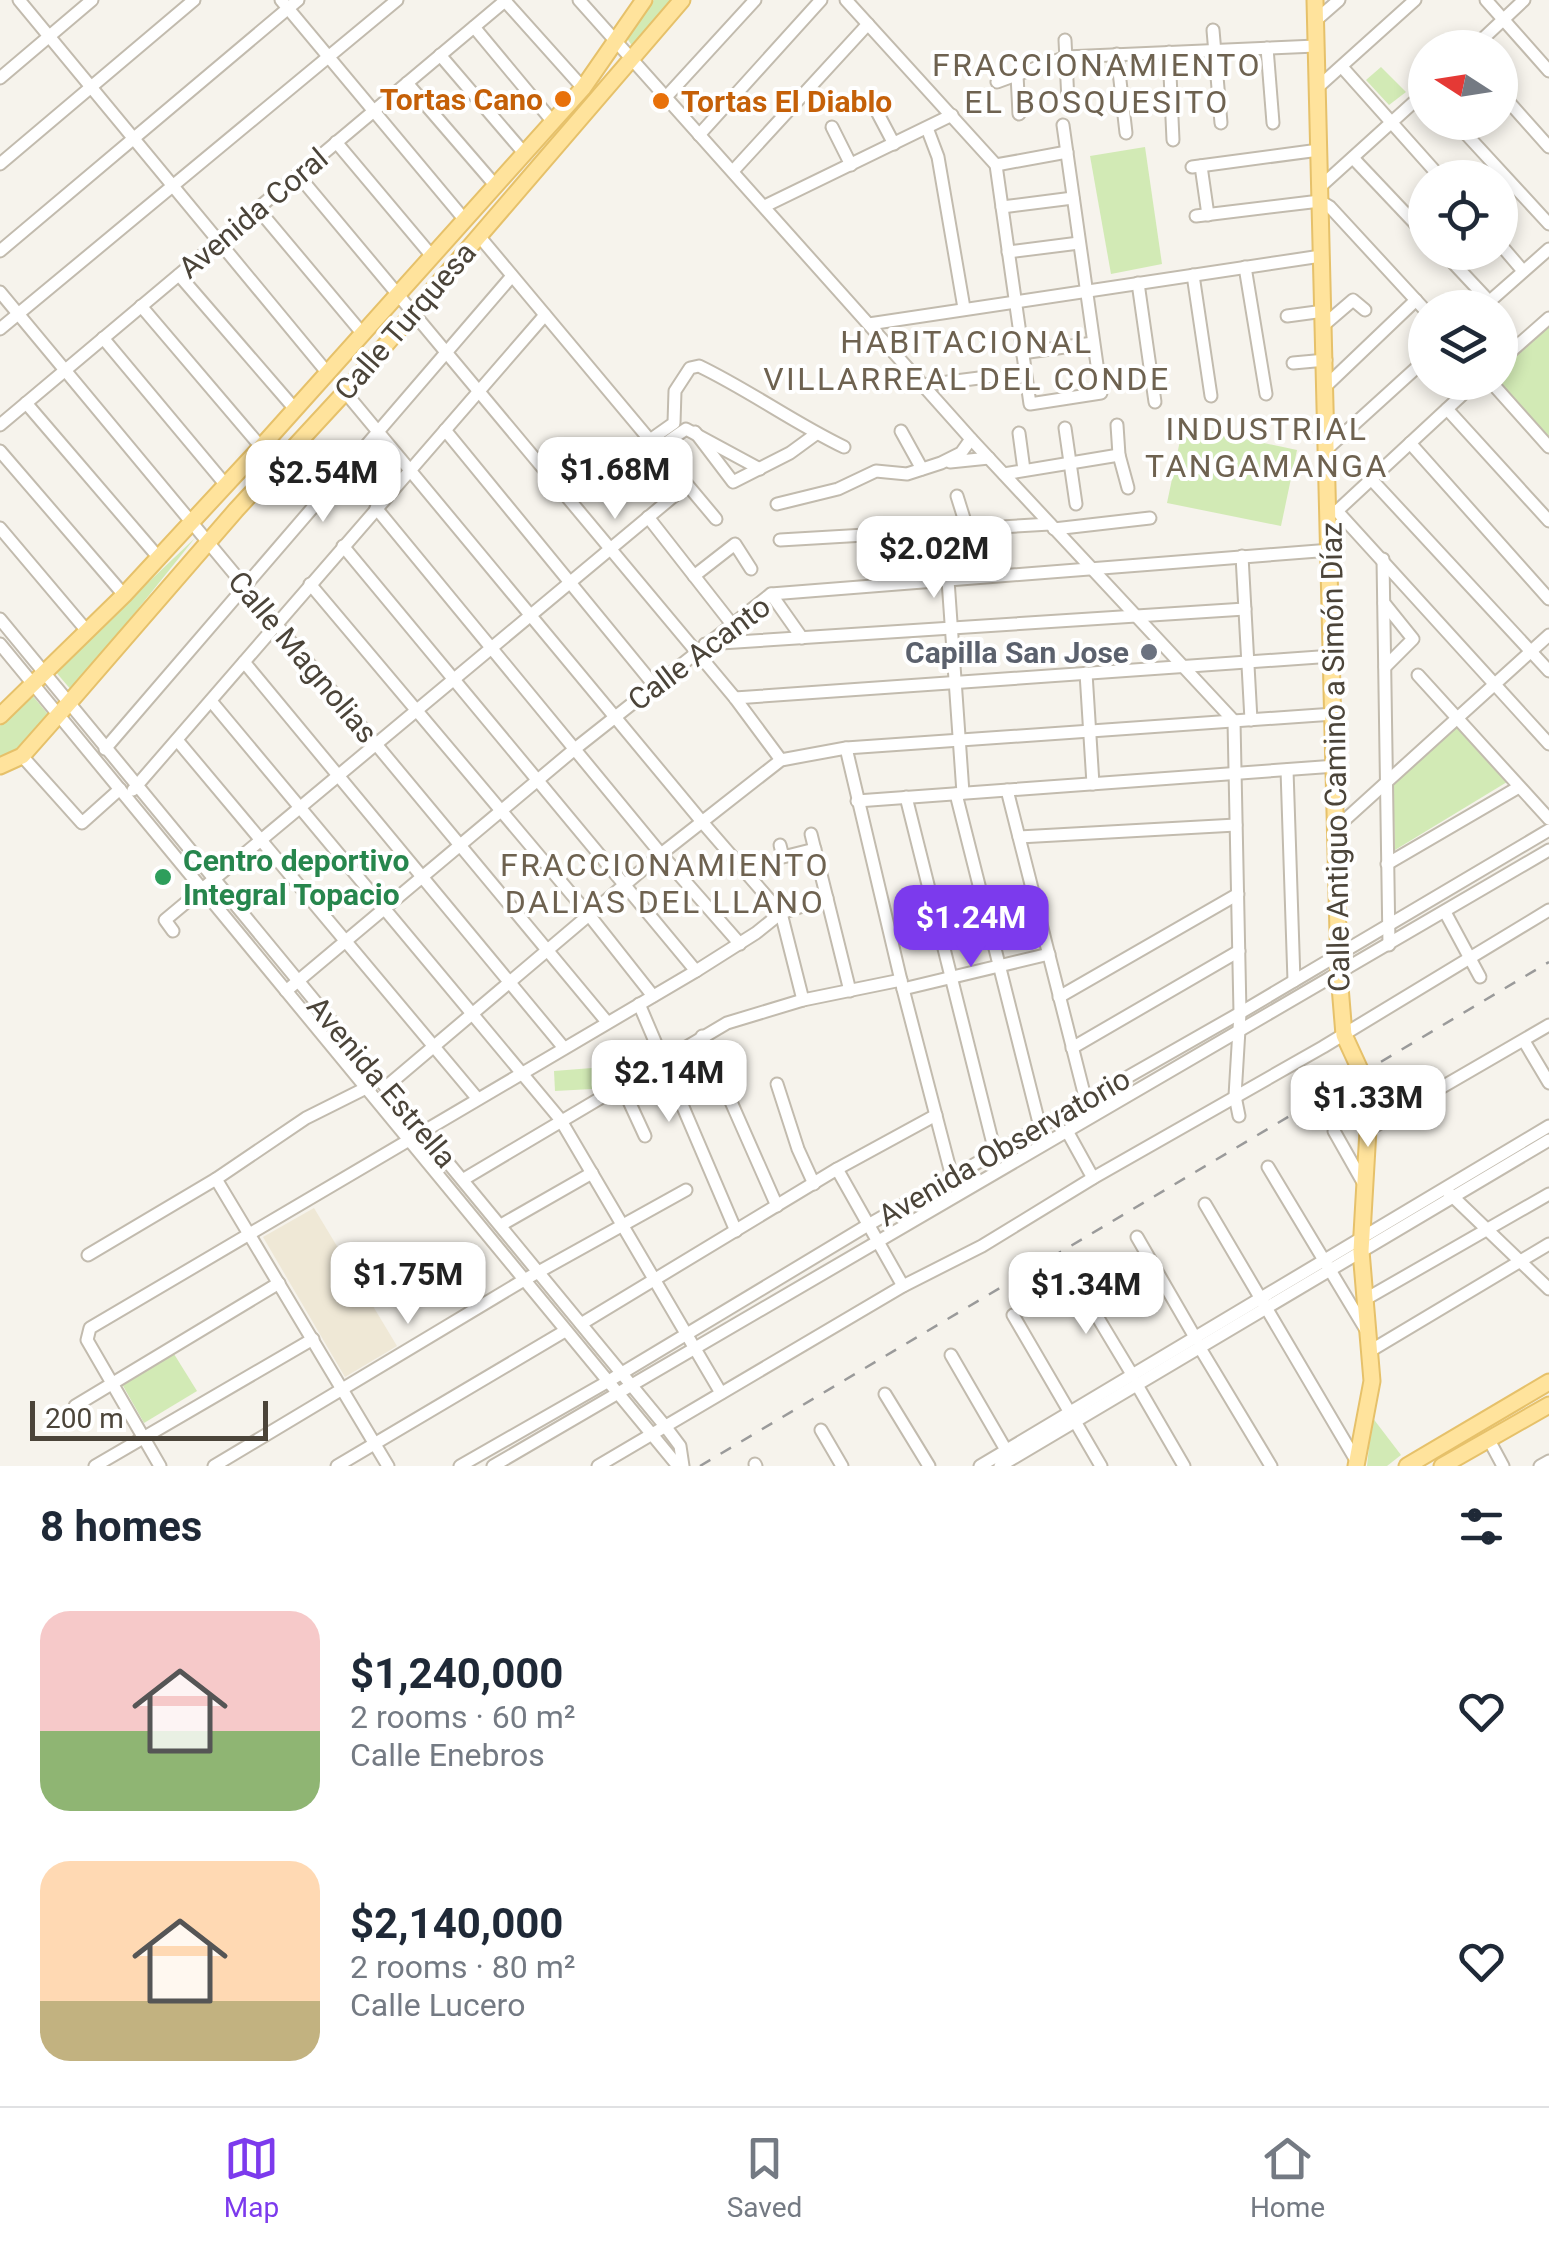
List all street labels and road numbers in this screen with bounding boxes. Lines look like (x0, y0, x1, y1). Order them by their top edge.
street label: Avenida Coral (171, 141, 335, 285)
street label: Calle Turquesa (327, 235, 483, 407)
street label: Calle Antiguo Camino a Simón Díaz (1313, 522, 1357, 992)
street label: Calle Magnolias (221, 564, 385, 750)
street label: Calle Acanto (621, 588, 777, 718)
street label: Avenida Estrella (300, 989, 464, 1175)
street label: Avenida Observatorio (872, 1061, 1136, 1233)

